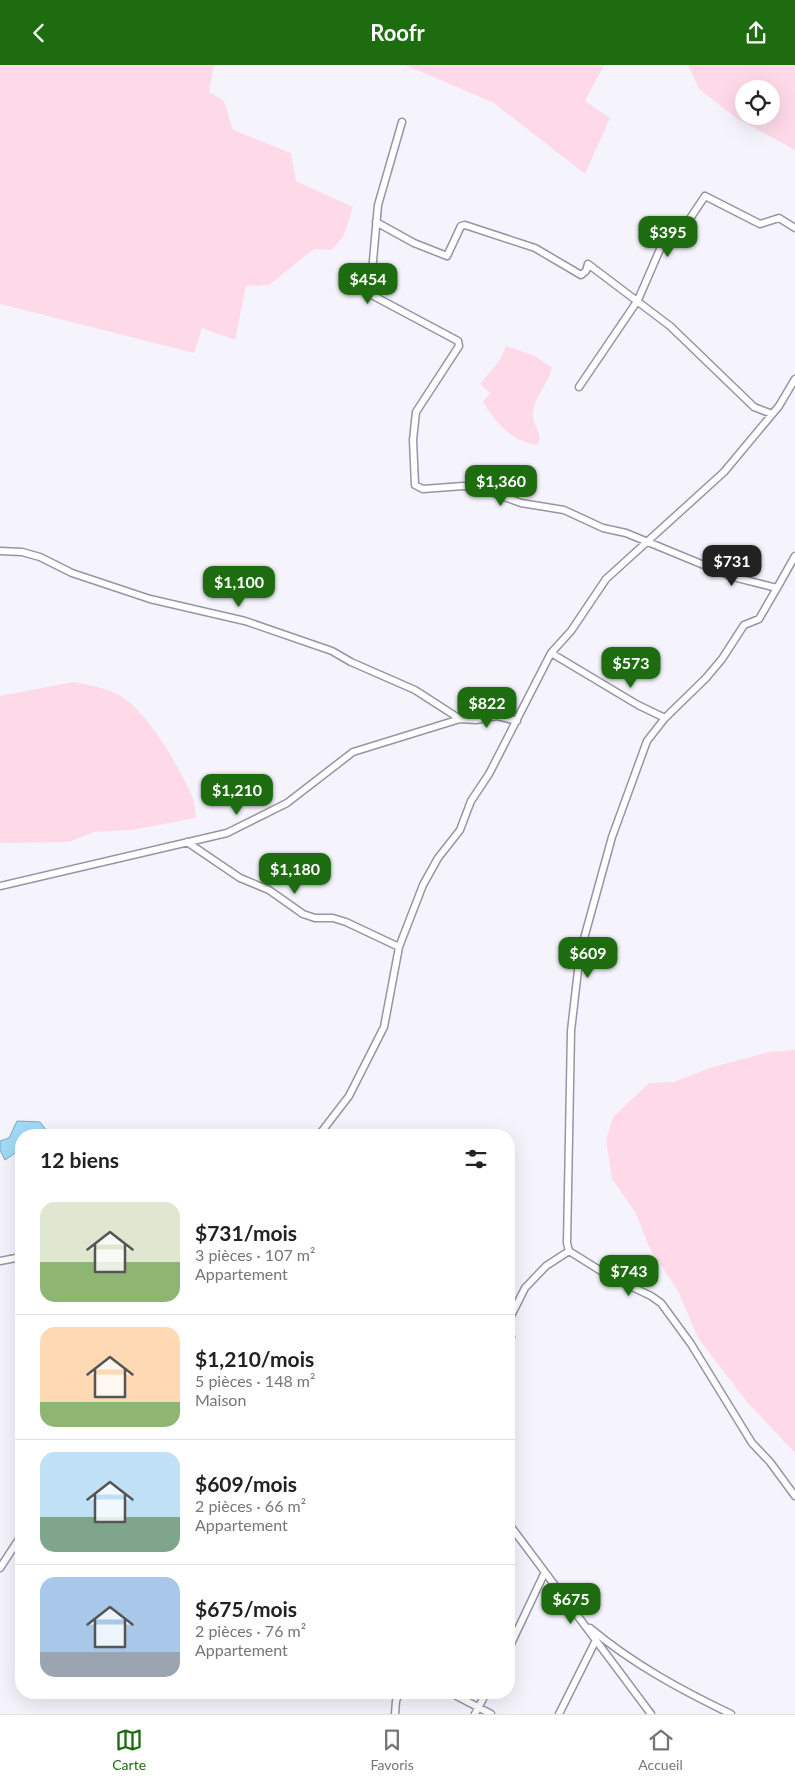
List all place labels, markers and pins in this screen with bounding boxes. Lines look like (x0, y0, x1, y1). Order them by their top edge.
pin: $395 (638, 215, 698, 258)
pin: $454 (338, 263, 398, 305)
pin: $1,360 (460, 465, 542, 507)
pin: $731 (702, 545, 762, 587)
pin: $1,100 (198, 565, 280, 608)
pin: $573 (601, 647, 661, 689)
pin: $822 (457, 687, 517, 729)
pin: $1,210 (196, 773, 278, 816)
pin: $1,180 (254, 853, 336, 895)
pin: $609 (558, 937, 618, 979)
pin: $743 (599, 1255, 659, 1297)
pin: $675 (541, 1583, 601, 1625)

